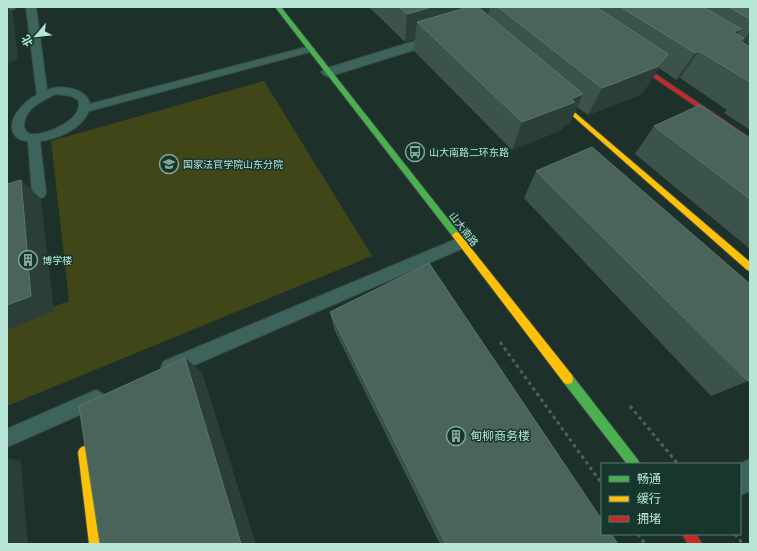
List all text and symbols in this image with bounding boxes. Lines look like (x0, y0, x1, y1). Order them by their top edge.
north arrow (16, 16, 56, 56)
text: 北 (18, 33, 36, 49)
bus stop icon: 山大南路二环东路 (404, 141, 426, 163)
place label: 山大南路二环东路 (429, 145, 509, 159)
school or university icon: 国家法官学院山东分院 (158, 153, 180, 175)
place label: 国家法官学院山东分院 (183, 157, 283, 171)
street label: 山大南路 (446, 209, 482, 249)
building icon: 博学楼 (17, 249, 39, 271)
place label: 博学楼 (42, 253, 72, 267)
building icon: 甸柳商务楼 (445, 425, 467, 447)
place label: 甸柳商务楼 (470, 427, 530, 444)
legend (601, 463, 741, 535)
text: 畅通 (637, 470, 661, 487)
text: 缓行 (637, 490, 661, 507)
text: 拥堵 (637, 510, 661, 527)

